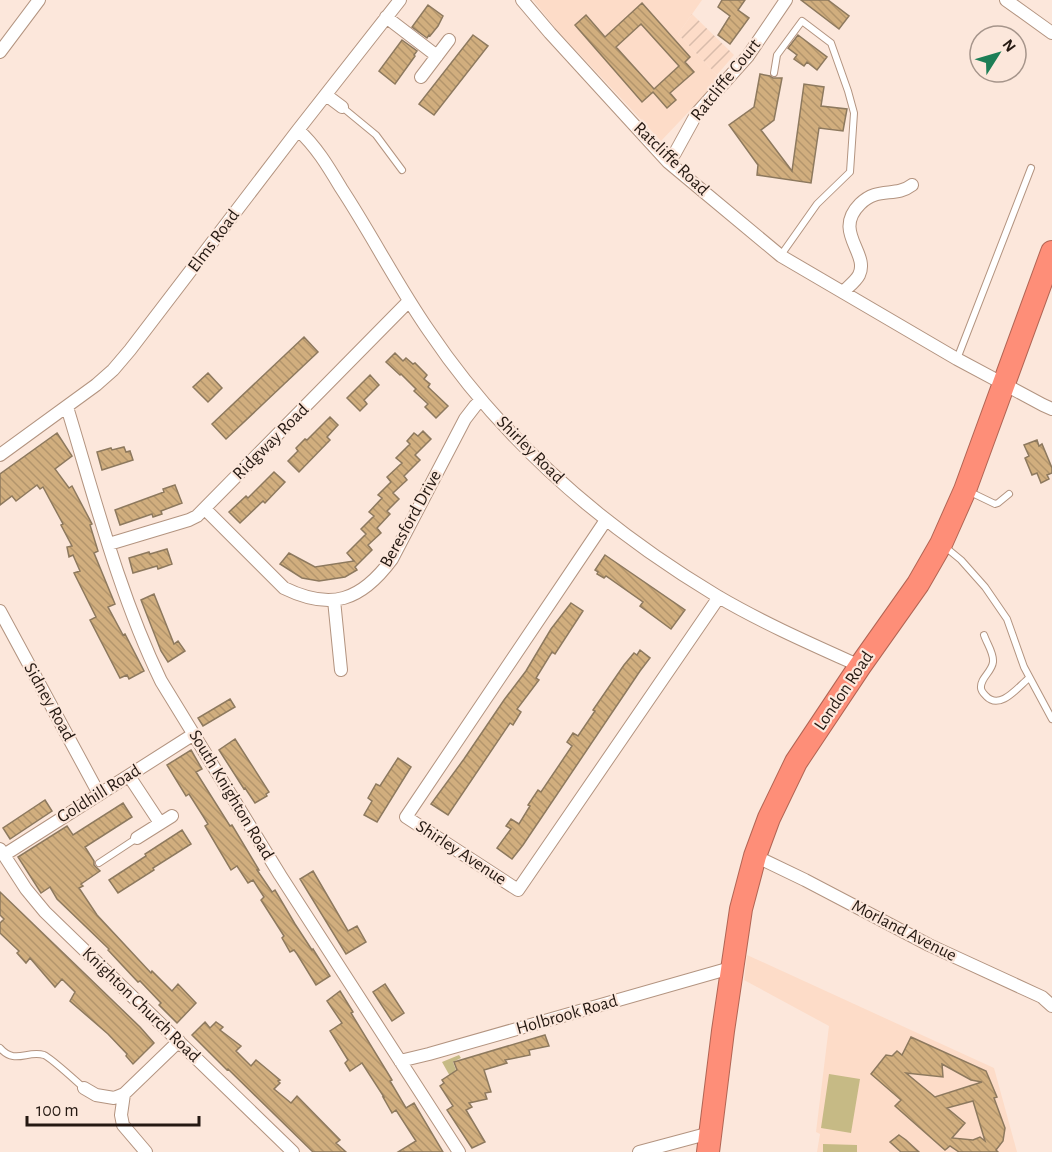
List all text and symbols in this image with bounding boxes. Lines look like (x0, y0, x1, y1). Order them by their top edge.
north arrow (968, 24, 1028, 84)
street label: Ratcliffe Court (688, 36, 764, 124)
text: N (999, 36, 1019, 55)
street label: Ratcliffe Road (630, 119, 712, 199)
street label: Elms Road (185, 206, 243, 276)
street label: Ridgway Road (230, 401, 312, 483)
street label: Shirley Road (493, 413, 567, 487)
street label: Beresford Drive (377, 467, 445, 571)
street label: London Road (811, 648, 877, 734)
street label: Sidney Road (20, 660, 78, 744)
street label: South Knighton Road (185, 727, 277, 863)
street label: Goldhill Road (54, 761, 144, 827)
street label: Shirley Avenue (413, 817, 509, 889)
street label: Morland Avenue (849, 897, 959, 965)
street label: Knighton Church Road (78, 944, 204, 1066)
street label: Holbrook Road (514, 992, 620, 1038)
scale bar (27, 1089, 200, 1127)
text: 100 m (36, 1102, 79, 1120)

